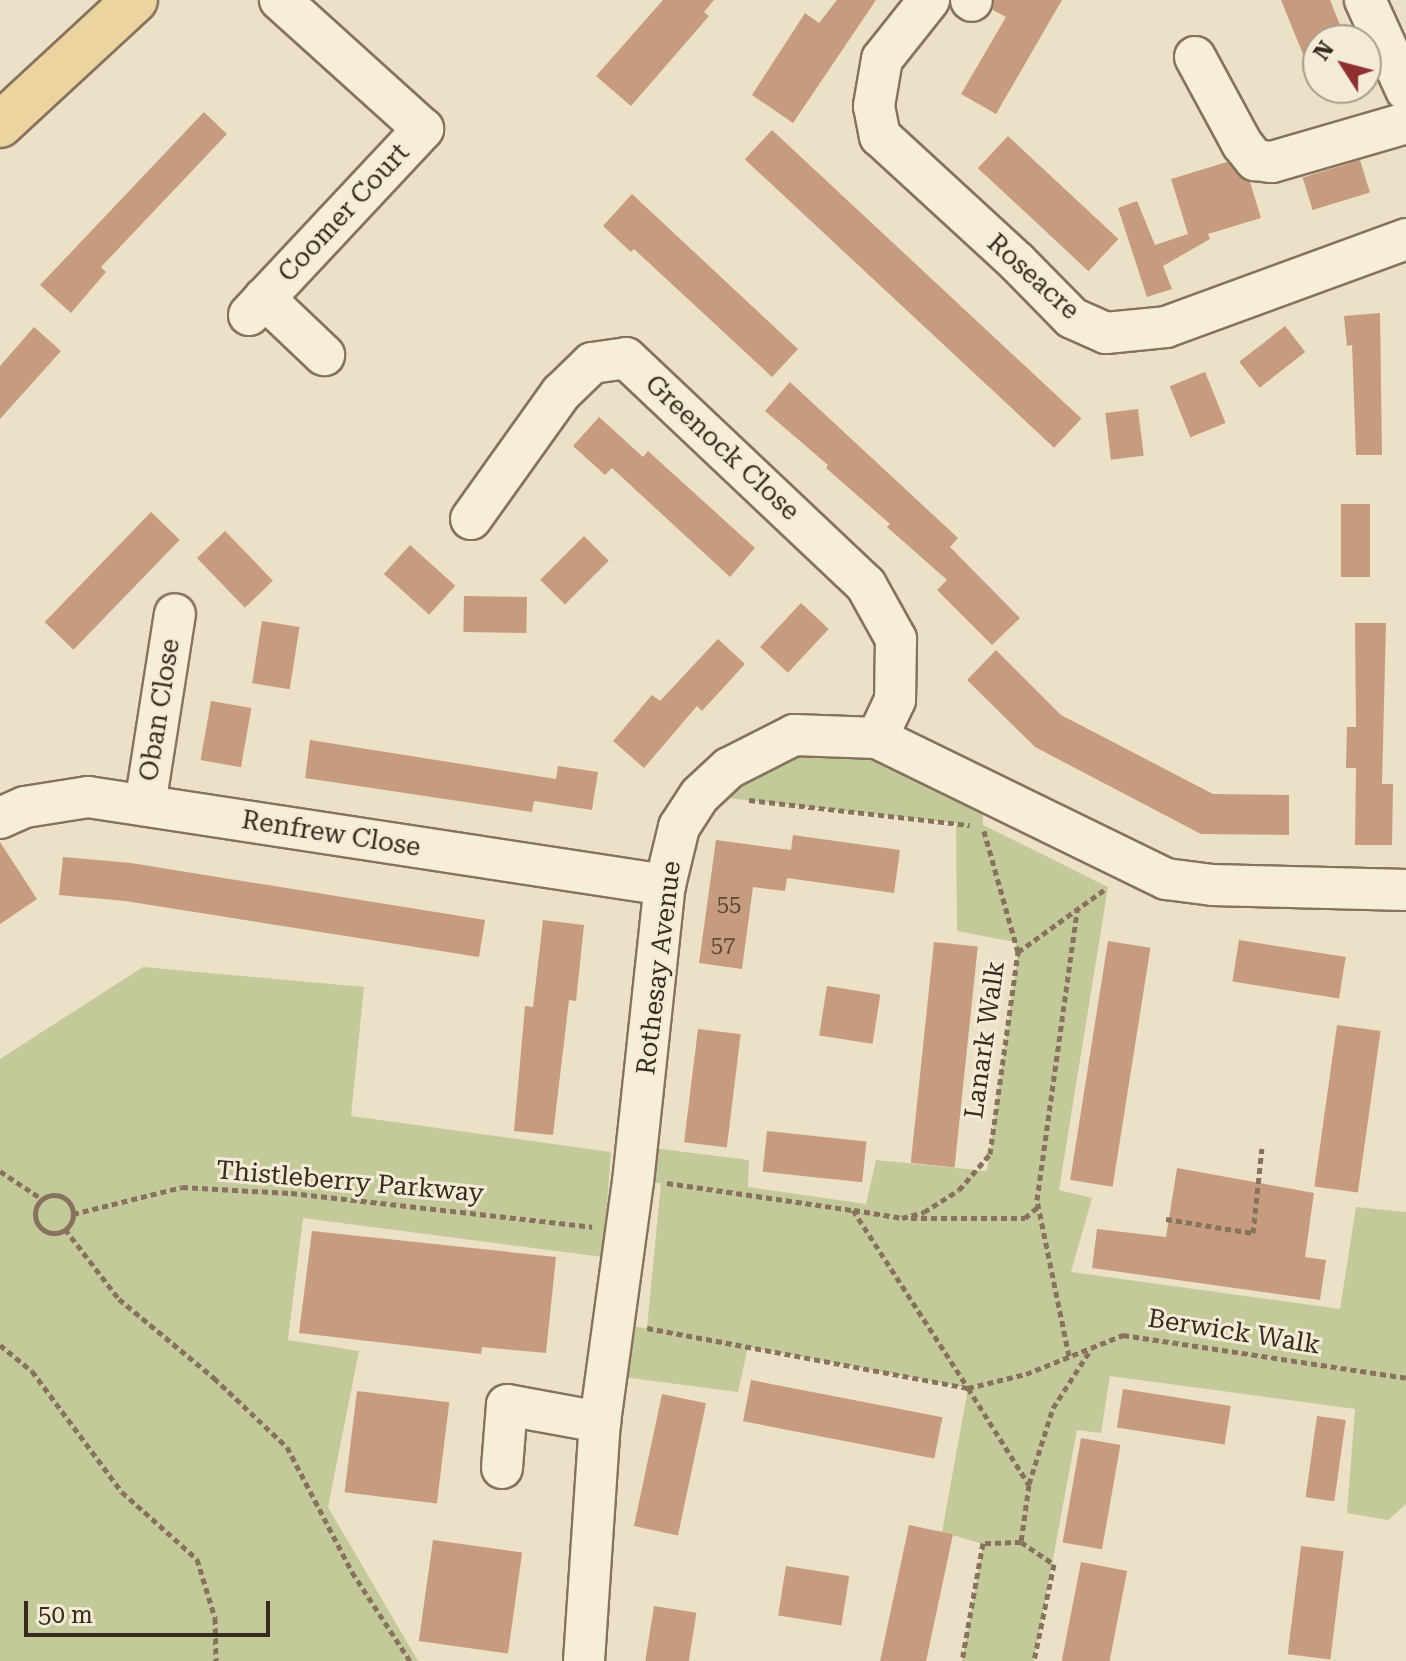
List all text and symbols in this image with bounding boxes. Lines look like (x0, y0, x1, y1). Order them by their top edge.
north arrow (1302, 24, 1382, 104)
text: N (1309, 37, 1339, 65)
street label: Coomer Court (272, 137, 416, 289)
street label: Roseacre (981, 228, 1085, 326)
street label: Greenock Close (639, 369, 805, 527)
street label: Oban Close (133, 637, 187, 783)
street label: Renfrew Close (239, 804, 423, 864)
street label: Rothesay Avenue (630, 859, 688, 1077)
house number: 55 (717, 891, 741, 917)
house number: 57 (711, 932, 735, 958)
street label: Lanark Walk (958, 959, 1012, 1121)
street label: Thistleberry Parkway (215, 1155, 485, 1209)
street label: Berwick Walk (1145, 1303, 1323, 1361)
scale bar (28, 1585, 274, 1635)
text: 50 m (38, 1601, 93, 1629)

